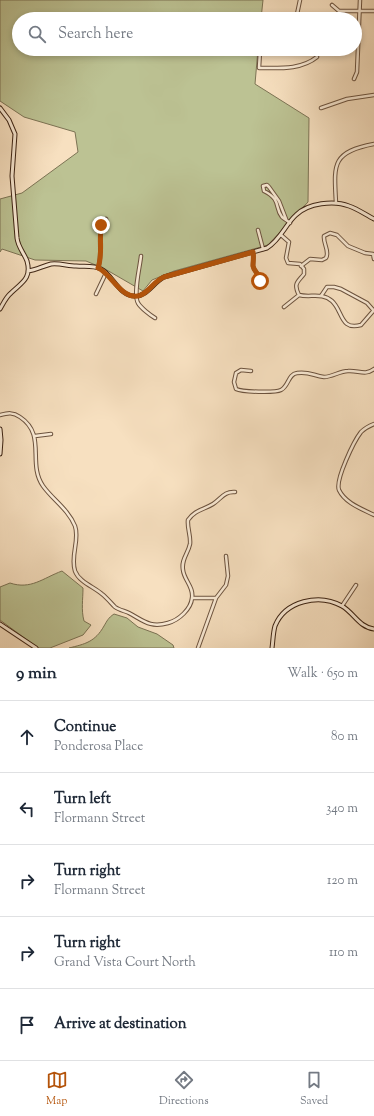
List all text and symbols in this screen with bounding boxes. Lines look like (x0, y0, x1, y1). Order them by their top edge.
search box (12, 12, 362, 56)
icon: search (26, 23, 48, 45)
text: Search here (58, 24, 133, 45)
route end (92, 216, 110, 234)
route start (251, 272, 269, 290)
text: 9 min (16, 662, 57, 686)
text: Walk · 650 m (287, 665, 358, 683)
text: Continue (54, 717, 116, 738)
icon: ahead (16, 726, 38, 748)
text: 80 m (331, 728, 358, 746)
text: Ponderosa Place (54, 738, 143, 756)
text: Turn left (54, 789, 111, 810)
icon: left (16, 798, 38, 820)
text: 340 m (326, 800, 358, 818)
text: Flormann Street (54, 810, 145, 828)
text: Turn right (54, 861, 120, 882)
icon: right (16, 870, 38, 892)
text: 120 m (327, 872, 358, 890)
text: Flormann Street (54, 882, 145, 900)
text: Turn right (54, 933, 120, 954)
icon: right (16, 942, 38, 964)
text: 110 m (329, 944, 358, 962)
text: Grand Vista Court North (54, 954, 196, 972)
icon: arrive (16, 1014, 38, 1036)
text: Arrive at destination (54, 1014, 187, 1035)
tab: Map (46, 1069, 68, 1109)
tab: Directions (159, 1069, 209, 1109)
tab: Saved (300, 1069, 328, 1109)

